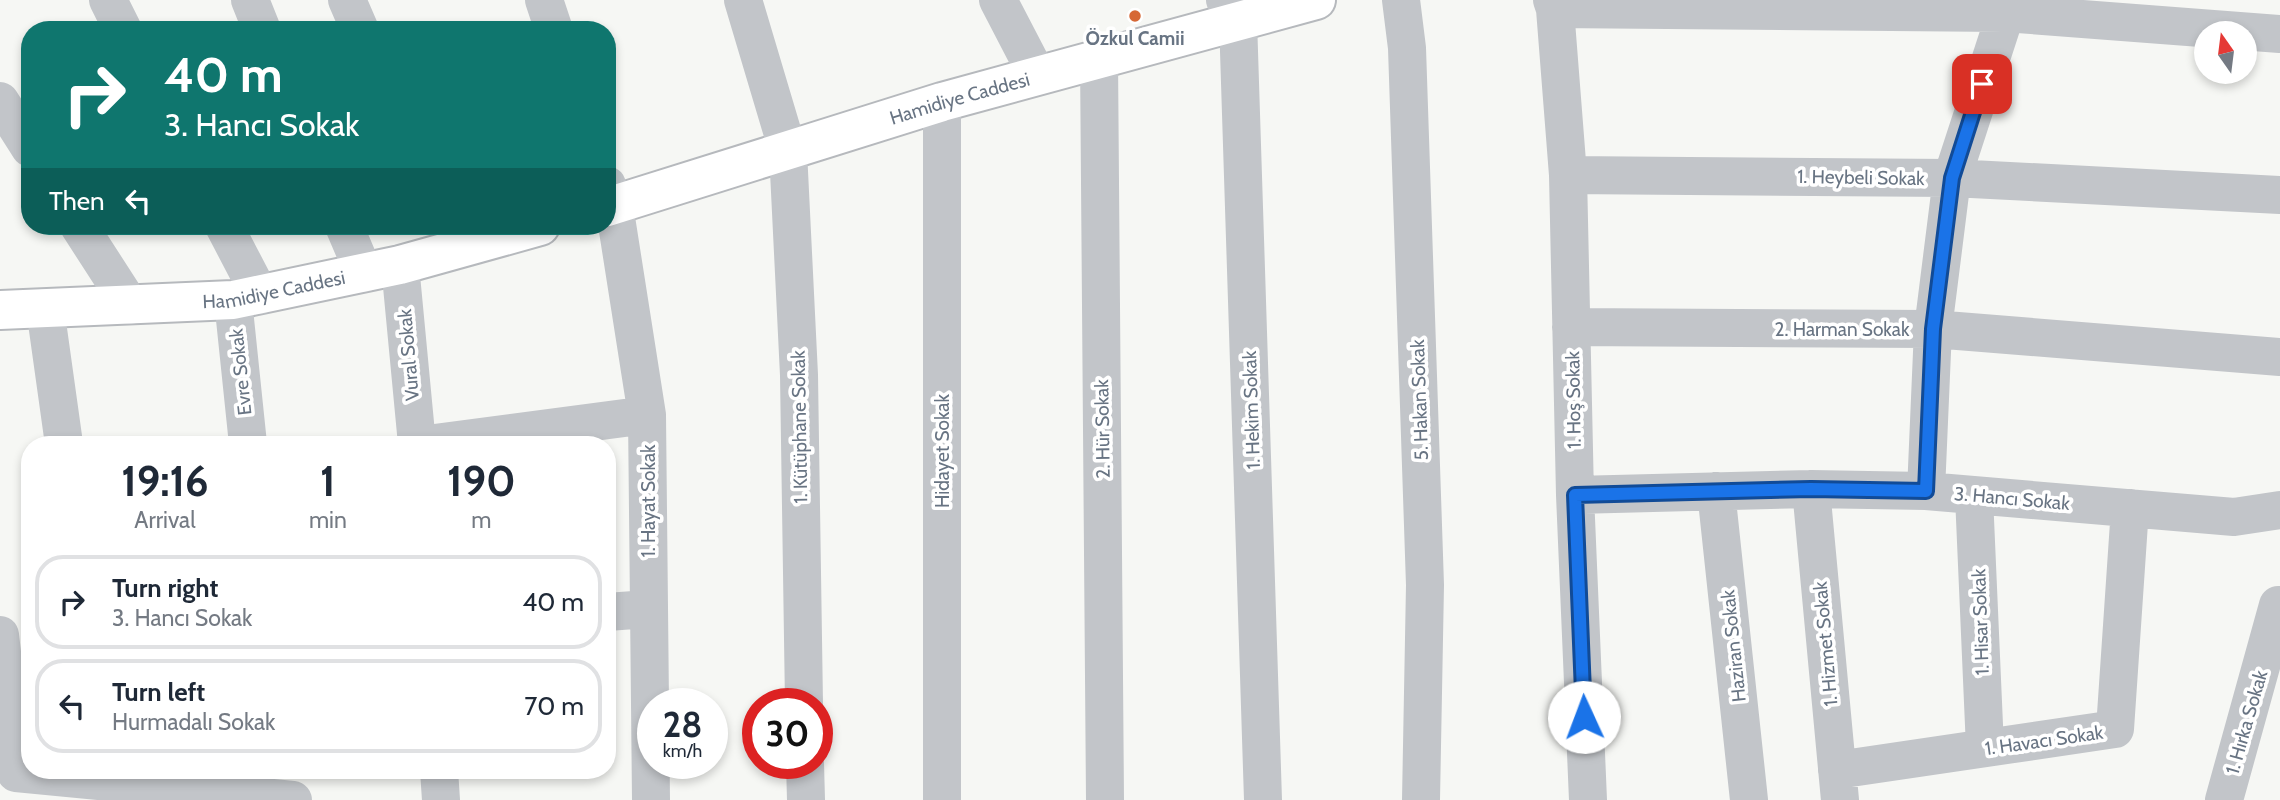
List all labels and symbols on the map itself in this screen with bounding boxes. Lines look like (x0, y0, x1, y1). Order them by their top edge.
marker: Özkul Camii (1127, 8, 1143, 24)
north arrow (2194, 21, 2258, 84)
place label: Özkul Camii (1086, 27, 1184, 50)
pin (1952, 54, 2012, 114)
street label: Hamidiye Caddesi (887, 68, 1032, 130)
street label: 1. Heybeli Sokak (1797, 165, 1925, 190)
street label: Hamidiye Caddesi (202, 266, 347, 313)
street label: Vural Sokak (393, 308, 424, 402)
street label: 2. Harman Sokak (1775, 318, 1910, 341)
street label: Evre Sokak (224, 327, 256, 416)
street label: 5. Hakan Sokak (1406, 339, 1433, 461)
street label: 1. Kütüphane Sokak (787, 350, 812, 504)
street label: 1. Hekim Sokak (1238, 350, 1265, 470)
street label: 1. Hoş Sokak (1561, 350, 1586, 449)
street label: 2. Hür Sokak (1090, 379, 1115, 479)
street label: Hidayet Sokak (931, 394, 954, 508)
street label: 1. Hayat Sokak (637, 444, 660, 558)
street label: 3. Hancı Sokak (1953, 482, 2071, 515)
street label: 1. Hisar Sokak (1967, 568, 1994, 676)
street label: 1. Hizmet Sokak (1809, 580, 1842, 707)
street label: Haziran Sokak (1716, 588, 1751, 703)
street label: 1. Hırka Sokak (2221, 667, 2272, 777)
position arrow (1547, 680, 1621, 754)
speed limit sign: 30 (742, 688, 833, 779)
street label: 1. Havacı Sokak (1983, 721, 2105, 760)

